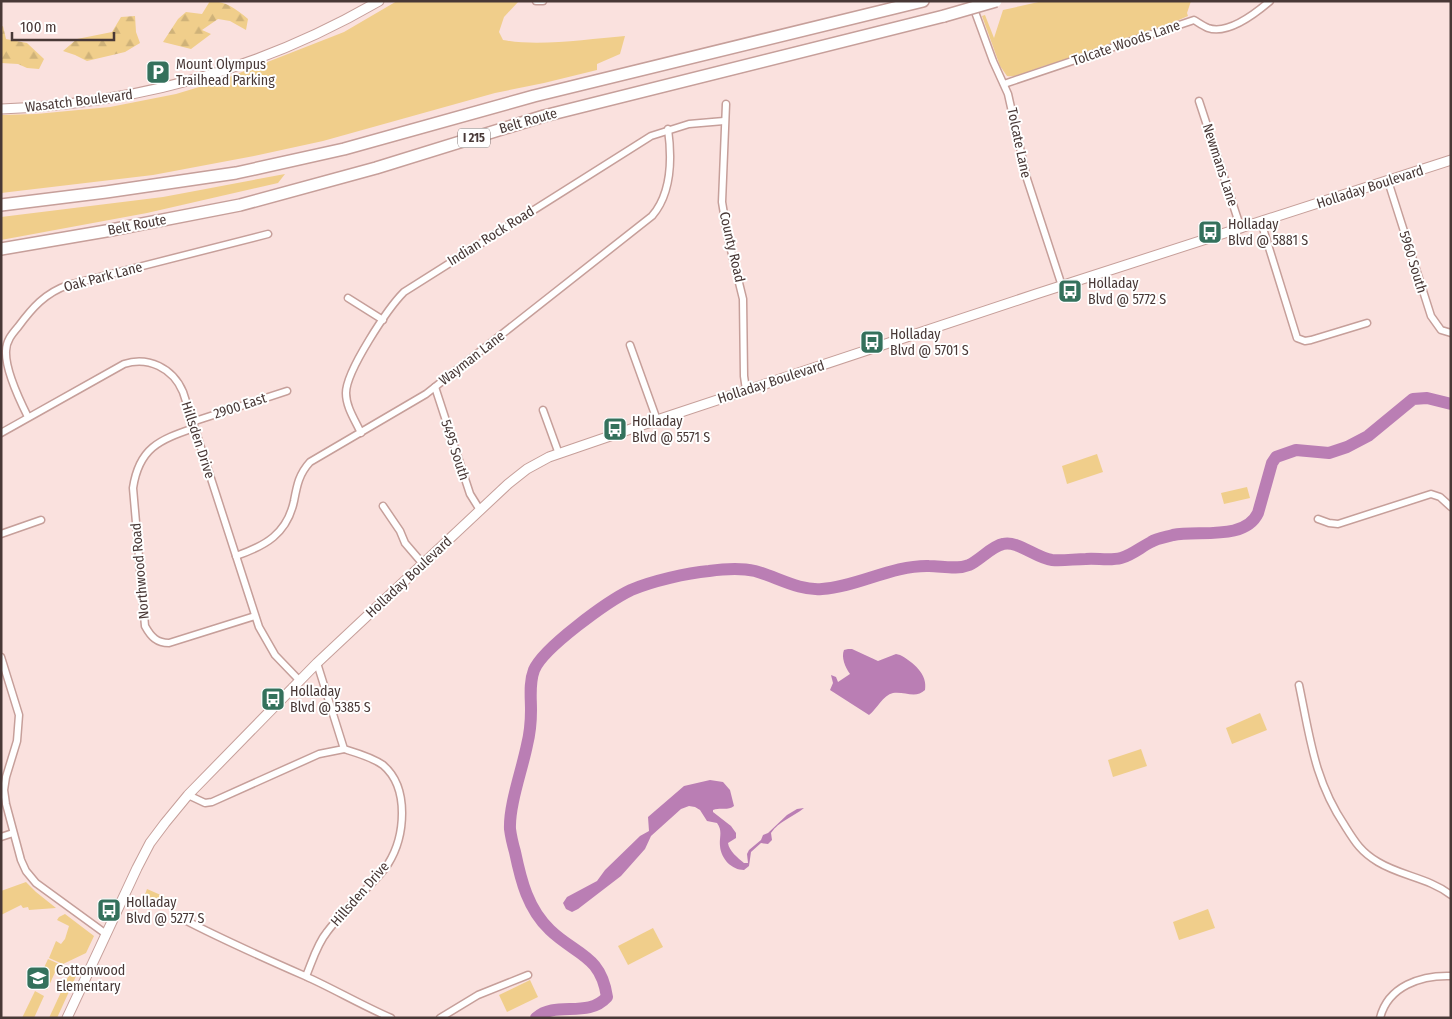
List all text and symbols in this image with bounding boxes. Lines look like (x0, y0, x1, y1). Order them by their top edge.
scale bar (12, 10, 115, 42)
street label: Tolcate Woods Lane (1070, 17, 1182, 69)
text: 100 m (20, 18, 57, 36)
place label: Mount Olympus Trailhead Parking (176, 56, 275, 89)
parking icon: Mount Olympus Trailhead Parking (145, 59, 171, 85)
street label: Wasatch Boulevard (24, 86, 134, 116)
street label: Belt Route (497, 105, 559, 137)
street label: Tolcate Lane (1003, 106, 1035, 180)
street label: Newmans Lane (1199, 121, 1241, 209)
road number: I 215 (458, 128, 490, 148)
street label: Holladay Boulevard (1314, 162, 1426, 212)
street label: Indian Rock Road (444, 203, 538, 269)
street label: County Road (716, 210, 748, 284)
street label: Belt Route (106, 211, 168, 239)
place label: Holladay Blvd @ 5881 S (1228, 216, 1308, 249)
bus stop icon: Holladay Blvd @ 5881 S (1197, 219, 1223, 245)
street label: 5960 South (1395, 229, 1431, 295)
street label: Oak Park Lane (62, 258, 144, 296)
place label: Holladay Blvd @ 5772 S (1088, 275, 1166, 308)
bus stop icon: Holladay Blvd @ 5772 S (1057, 278, 1083, 304)
place label: Holladay Blvd @ 5701 S (890, 326, 969, 359)
street label: Wayman Lane (436, 327, 508, 389)
bus stop icon: Holladay Blvd @ 5701 S (859, 329, 885, 355)
street label: Holladay Boulevard (715, 357, 827, 407)
street label: 2900 East (211, 389, 269, 423)
street label: Hillsden Drive (178, 399, 218, 481)
place label: Holladay Blvd @ 5571 S (632, 413, 710, 446)
bus stop icon: Holladay Blvd @ 5571 S (602, 416, 628, 442)
street label: 5495 South (437, 417, 473, 483)
street label: Northwood Road (127, 522, 153, 620)
street label: Holladay Boulevard (362, 533, 456, 621)
place label: Holladay Blvd @ 5385 S (290, 683, 371, 716)
bus stop icon: Holladay Blvd @ 5385 S (260, 686, 286, 712)
street label: Hillsden Drive (327, 858, 393, 930)
place label: Holladay Blvd @ 5277 S (126, 894, 204, 927)
bus stop icon: Holladay Blvd @ 5277 S (96, 897, 122, 923)
place label: Cottonwood Elementary (56, 962, 125, 995)
school or university icon: Cottonwood Elementary (25, 965, 51, 991)

